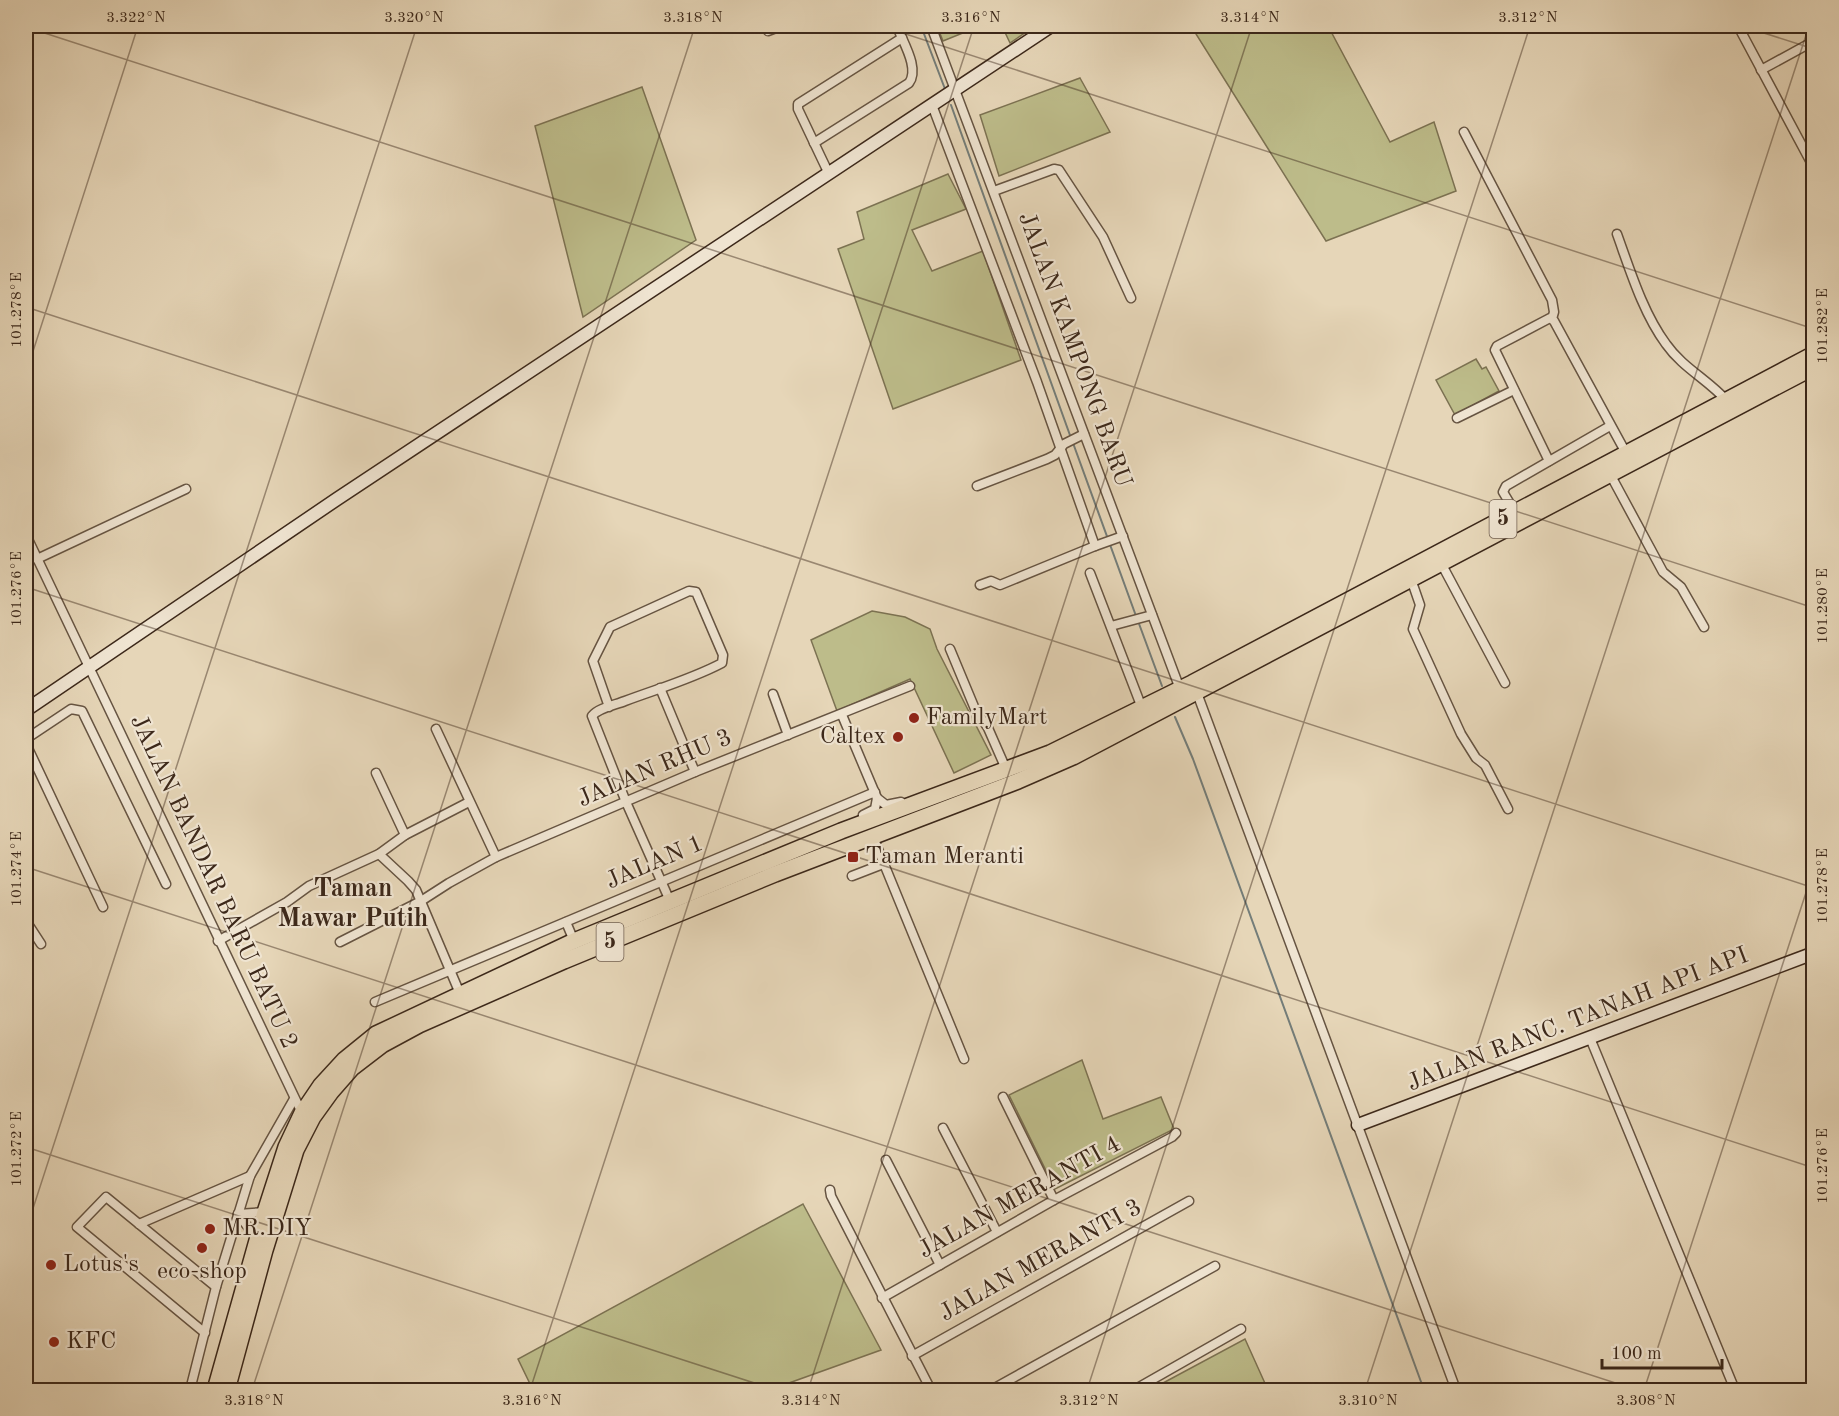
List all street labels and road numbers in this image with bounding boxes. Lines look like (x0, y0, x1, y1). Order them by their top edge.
street label: JALAN KAMPONG BARU (1013, 209, 1135, 491)
road number: 5 (1490, 500, 1516, 538)
street label: JALAN BANDAR BARU BATU 2 (125, 711, 301, 1053)
street label: JALAN RHU 3 (574, 726, 736, 812)
street label: JALAN 1 (603, 832, 707, 894)
road number: 5 (596, 923, 624, 961)
street label: JALAN RANC. TANAH API API (1404, 944, 1752, 1096)
street label: JALAN MERANTI 4 (915, 1132, 1125, 1264)
street label: JALAN MERANTI 3 (936, 1195, 1146, 1327)

